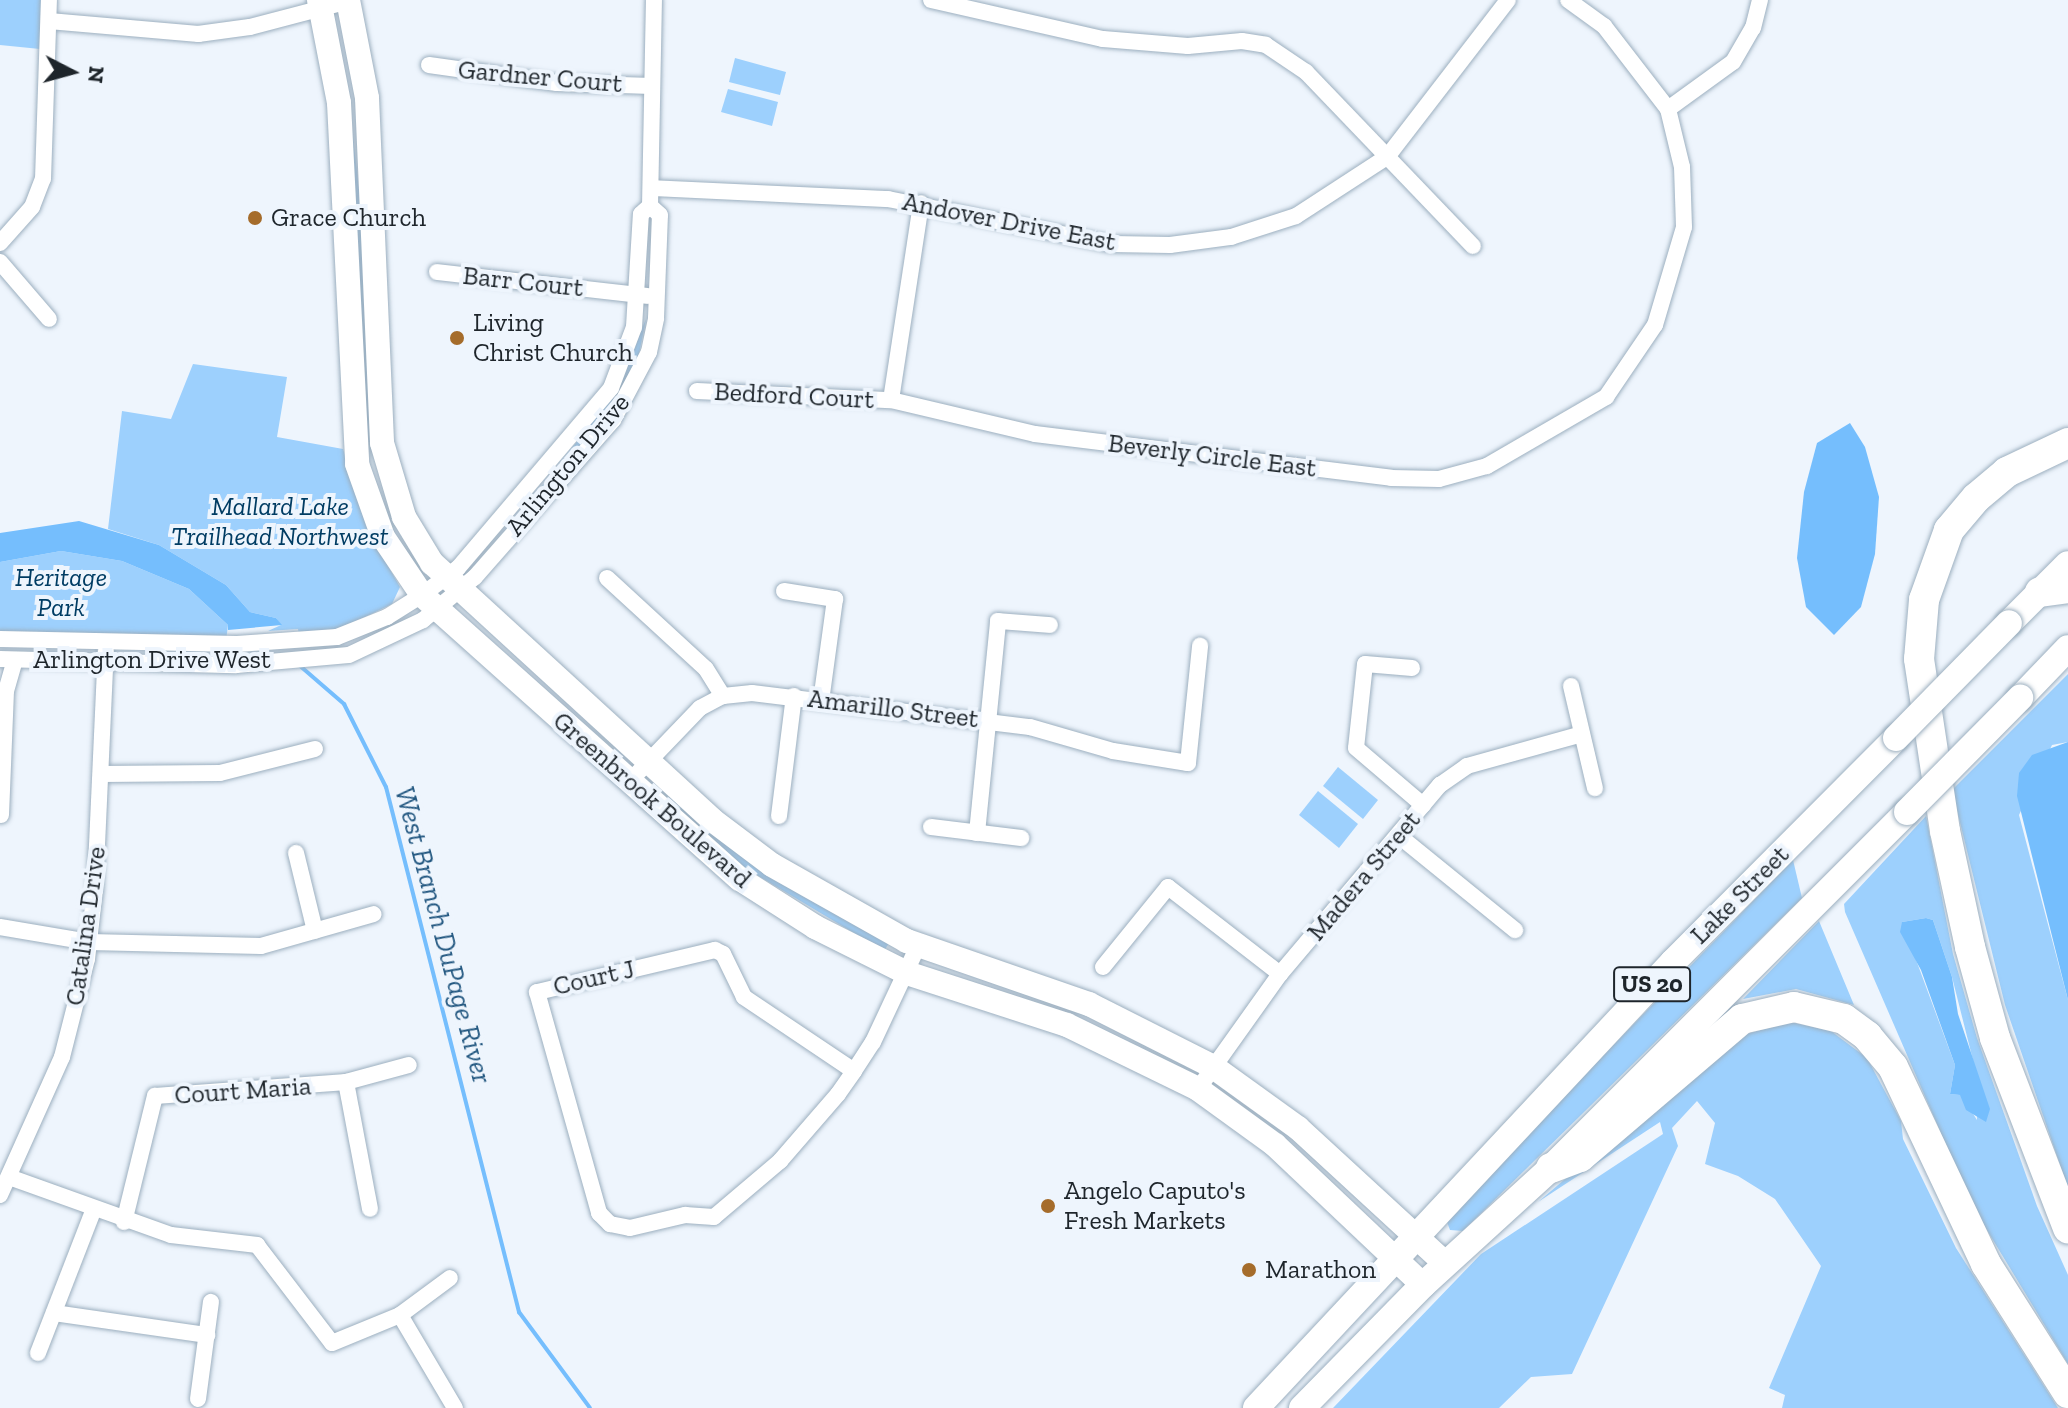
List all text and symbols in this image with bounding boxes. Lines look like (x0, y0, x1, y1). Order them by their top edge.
north arrow (32, 32, 112, 112)
street label: Gardner Court (456, 54, 624, 100)
text: N (82, 65, 111, 84)
street label: Andover Drive East (900, 186, 1118, 258)
place label: Grace Church (271, 202, 426, 234)
marker: Grace Church (246, 209, 264, 227)
street label: Barr Court (461, 260, 585, 304)
place label: Living Christ Church (473, 307, 633, 368)
marker: Living Christ Church (448, 329, 466, 347)
street label: Bedford Court (713, 376, 875, 416)
street label: Arlington Drive (500, 388, 636, 542)
street label: Beverly Circle East (1106, 428, 1318, 484)
park label: Mallard Lake Trailhead Northwest (171, 491, 389, 552)
park label: Heritage Park (15, 562, 107, 624)
street label: Arlington Drive West (33, 644, 271, 676)
street label: Amarillo Street (806, 683, 980, 735)
street label: Greenbrook Boulevard (547, 705, 757, 895)
water label: West Branch DuPage River (387, 783, 499, 1087)
street label: Madera Street (1301, 805, 1427, 947)
street label: Lake Street (1684, 839, 1796, 951)
street label: Catalina Drive (59, 844, 113, 1008)
street label: Court J (550, 953, 638, 1003)
road number: US 20 (1612, 964, 1692, 1004)
street label: Court Maria (173, 1071, 313, 1111)
place label: Angelo Caputo's Fresh Markets (1064, 1175, 1246, 1236)
marker: Angelo Caputo's Fresh Markets (1039, 1197, 1057, 1215)
place label: Marathon (1265, 1254, 1376, 1286)
marker: Marathon (1240, 1261, 1258, 1279)

